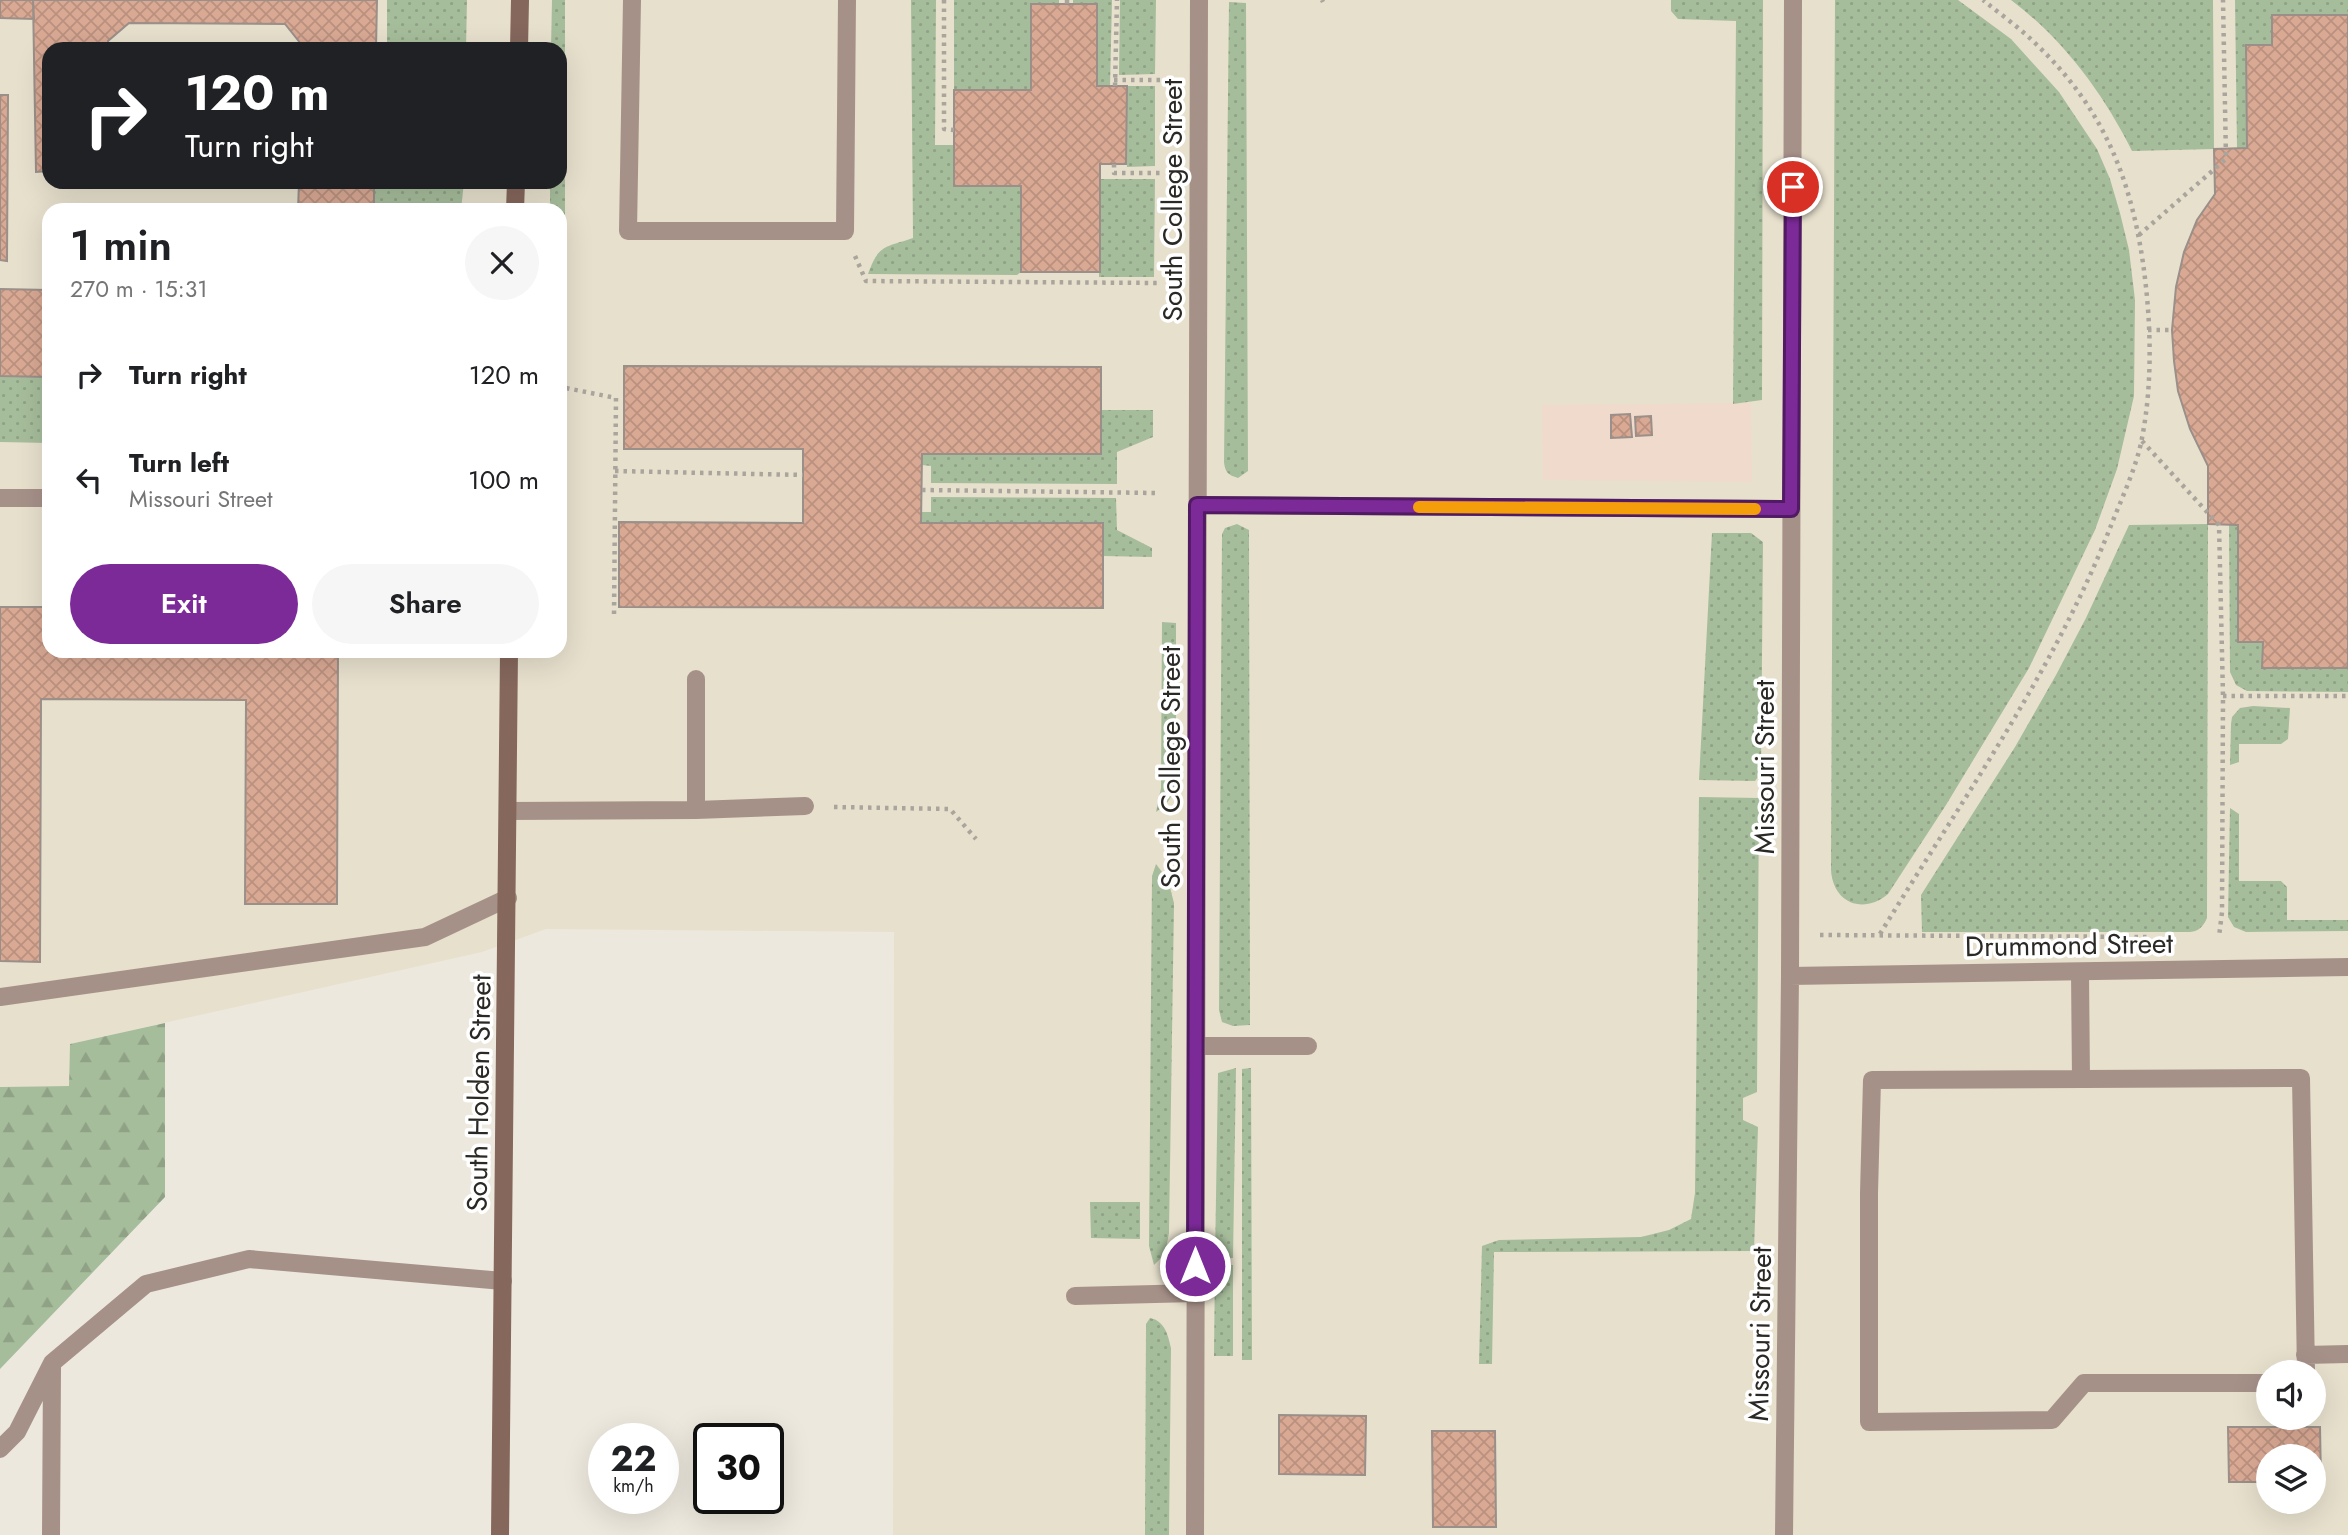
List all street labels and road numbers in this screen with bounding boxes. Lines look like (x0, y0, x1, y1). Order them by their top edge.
street label: South College Street (1152, 78, 1193, 321)
street label: South College Street (1150, 645, 1191, 888)
street label: Missouri Street (1744, 679, 1785, 854)
street label: Drummond Street (1965, 923, 2174, 967)
street label: South Holden Street (456, 974, 502, 1212)
street label: Missouri Street (1738, 1246, 1782, 1422)

